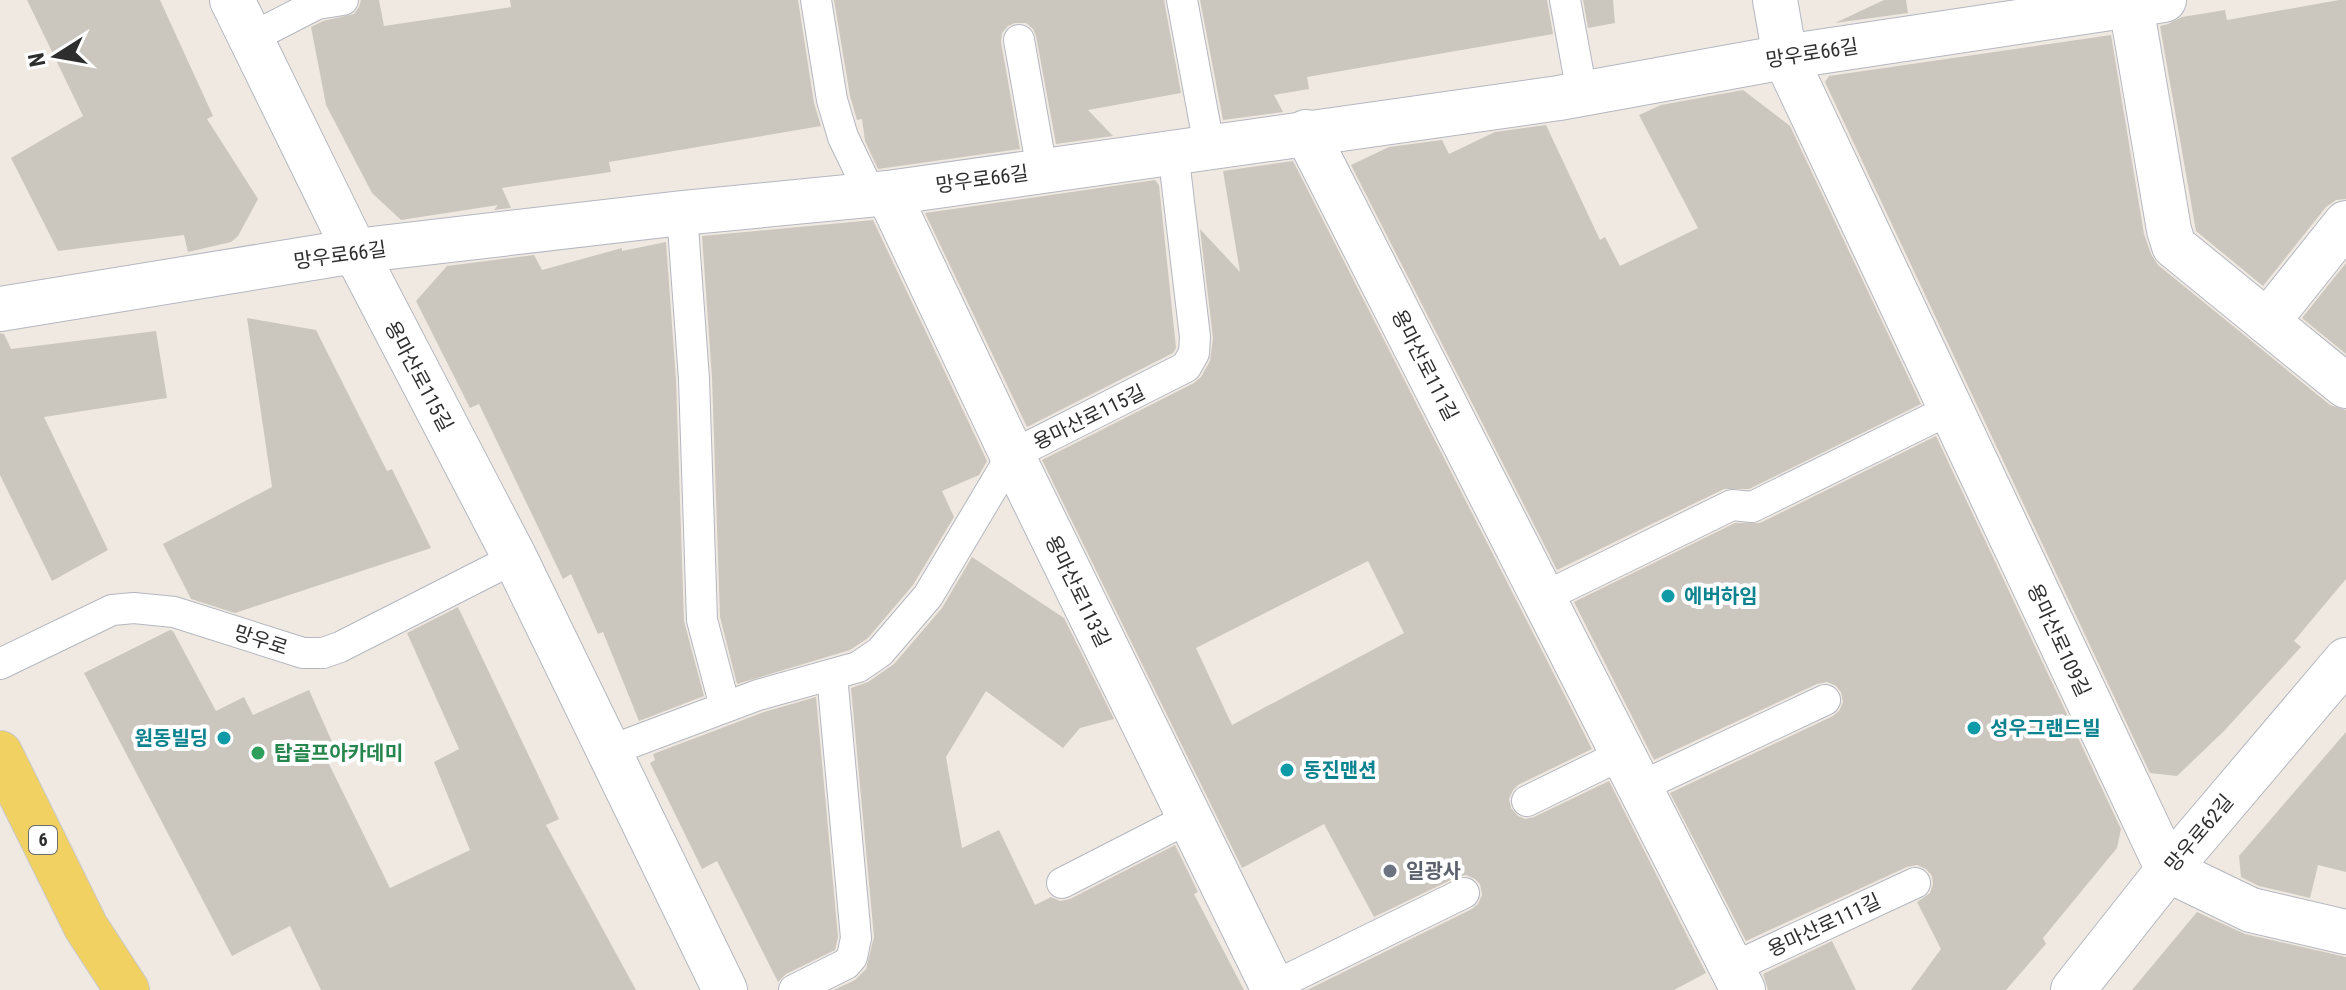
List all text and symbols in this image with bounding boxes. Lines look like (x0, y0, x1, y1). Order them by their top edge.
north arrow (16, 16, 96, 96)
street label: 망우로66길 (1764, 34, 1860, 72)
text: N (23, 51, 50, 69)
street label: 망우로66길 (934, 161, 1030, 197)
street label: 망우로66길 (292, 237, 388, 273)
street label: 용마산로111길 (1387, 305, 1463, 425)
street label: 용마산로115길 (380, 317, 458, 435)
street label: 용마산로115길 (1029, 380, 1149, 454)
street label: 용마산로113길 (1041, 531, 1115, 651)
street label: 용마산로109길 (2022, 580, 2096, 700)
place label: 에버하임 (1684, 584, 1758, 608)
marker: 에버하임 (1659, 587, 1677, 605)
street label: 망우로 (231, 620, 291, 660)
place label: 성우그랜드빌 (1990, 716, 2100, 740)
marker: 성우그랜드빌 (1965, 719, 1983, 737)
place label: 원동빌딩 (134, 726, 208, 750)
marker: 원동빌딩 (215, 729, 233, 747)
place label: 탑골프아카데미 (274, 741, 403, 765)
marker: 탑골프아카데미 (249, 744, 267, 762)
place label: 동진맨션 (1303, 758, 1377, 782)
marker: 동진맨션 (1278, 761, 1296, 779)
street label: 망우로62길 (2160, 790, 2238, 876)
road number: 6 (29, 826, 57, 854)
place label: 일광사 (1406, 859, 1461, 883)
marker: 일광사 (1381, 862, 1399, 880)
street label: 용마산로111길 (1764, 888, 1884, 962)

